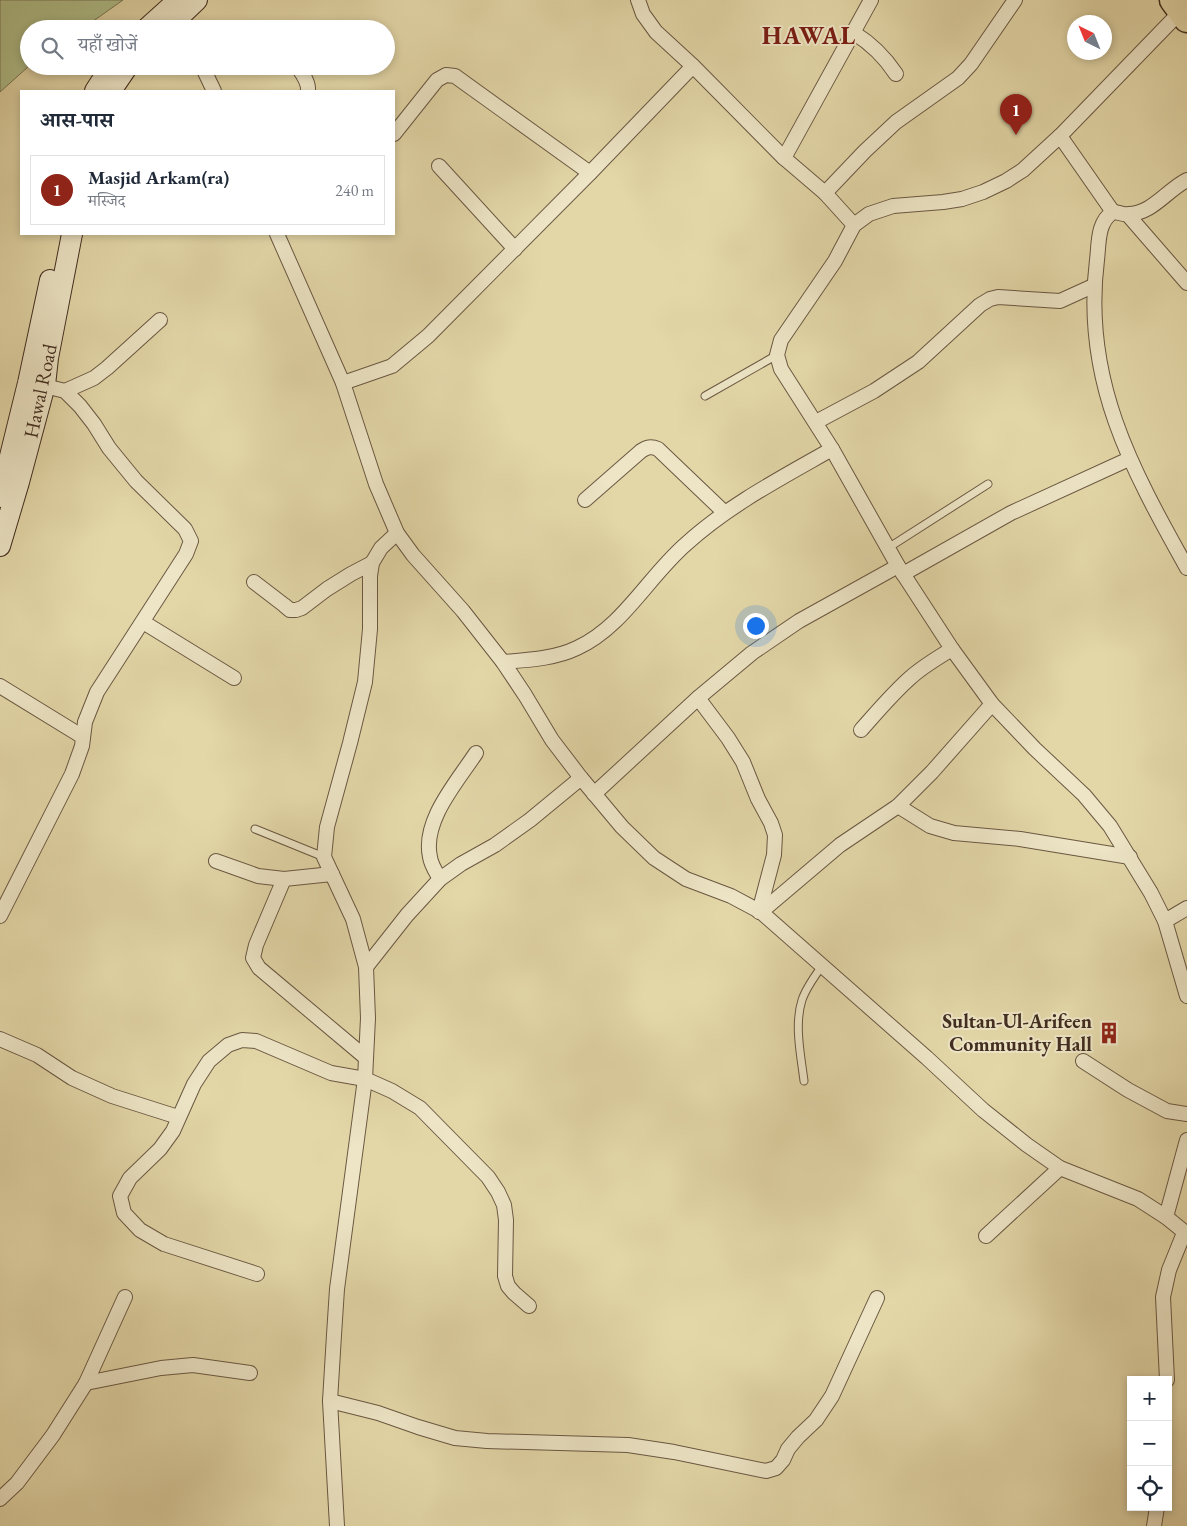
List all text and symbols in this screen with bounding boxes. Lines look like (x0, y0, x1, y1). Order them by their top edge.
north arrow (1067, 15, 1112, 60)
district label: HAWAL (762, 19, 856, 51)
search box (20, 20, 395, 75)
text: यहाँ खोजें (78, 32, 137, 57)
icon: search (38, 34, 66, 62)
pin: 1 (1000, 94, 1032, 135)
text: आस-पास (40, 106, 113, 133)
text: Masjid Arkam(ra) (88, 165, 229, 190)
text: 1 (53, 180, 61, 201)
text: 240 m (335, 180, 374, 201)
text: मस्जिद (88, 190, 125, 211)
street label: Hawal Road (17, 341, 63, 441)
your location (743, 613, 769, 639)
place label: Sultan-Ul-Arifeen Community Hall (942, 1008, 1092, 1057)
building icon: Sultan-Ul-Arifeen Community Hall (1096, 1020, 1122, 1046)
map controls (1127, 1376, 1172, 1511)
button: + (1127, 1376, 1172, 1421)
button: − (1127, 1421, 1172, 1466)
button: locate (1127, 1466, 1172, 1511)

